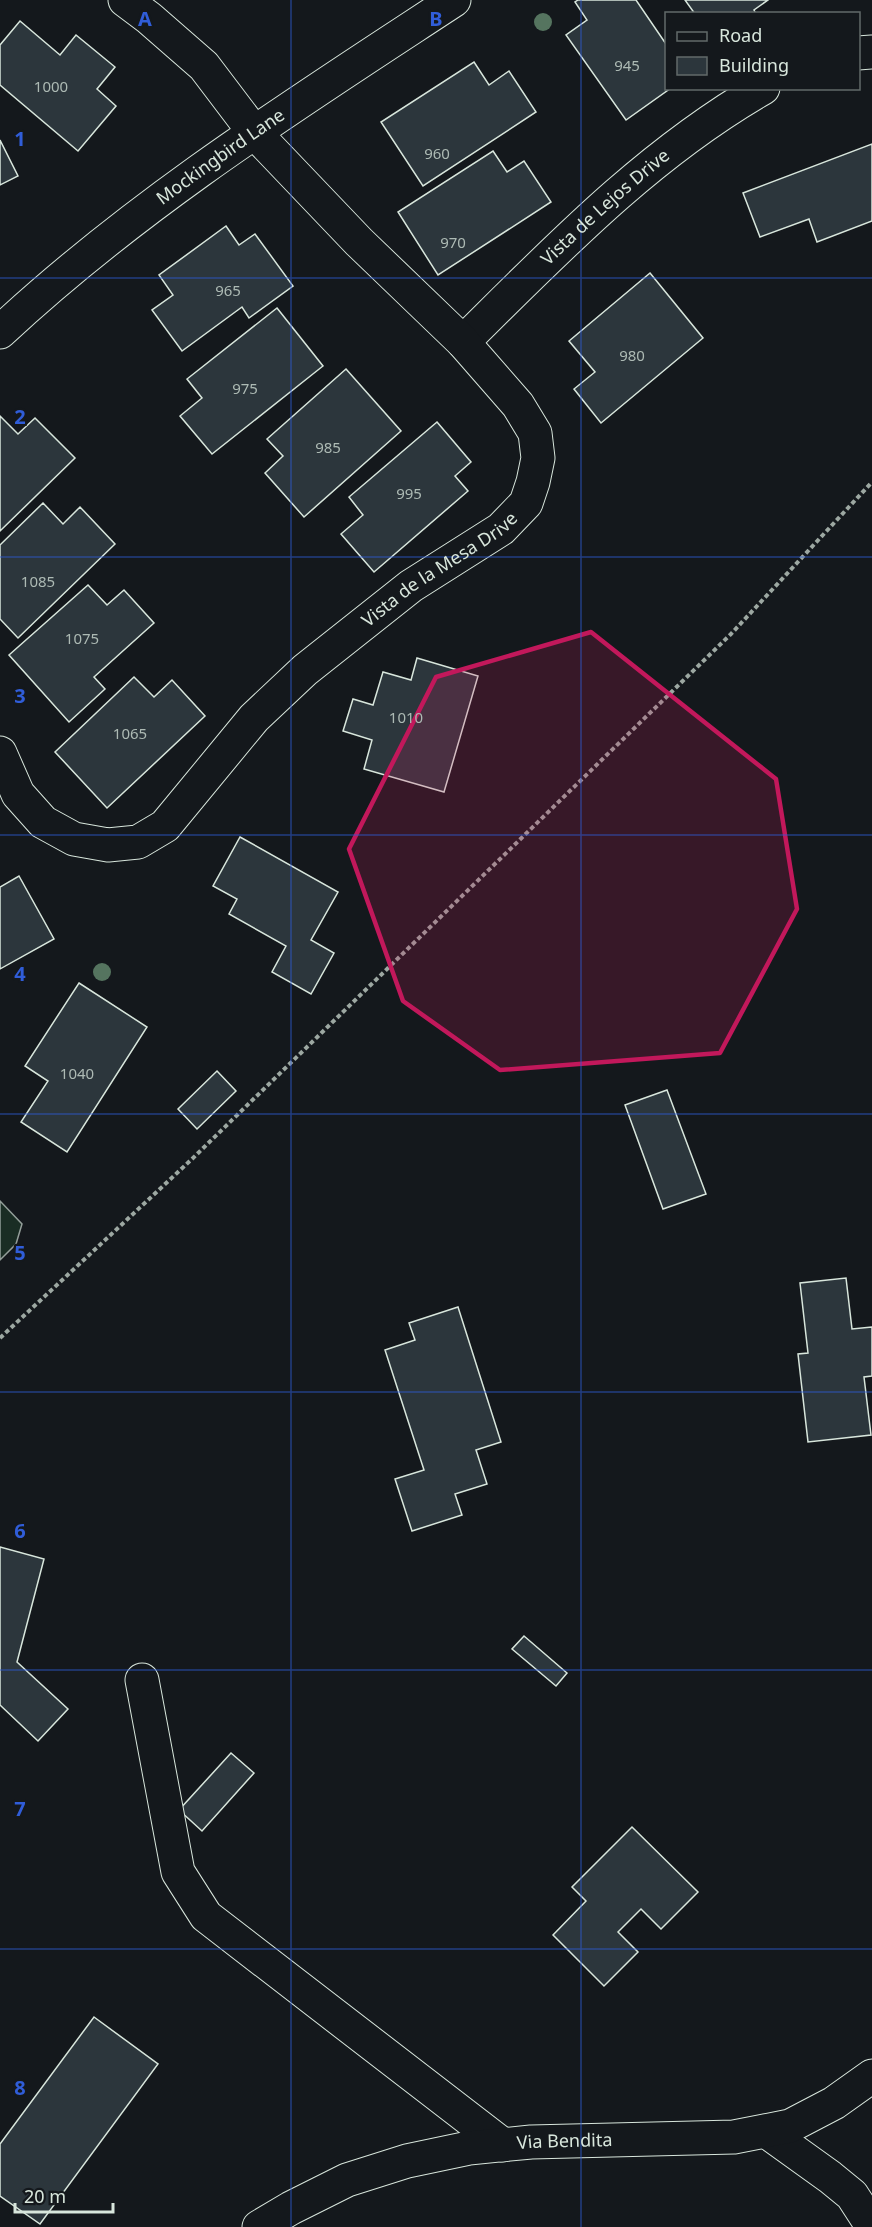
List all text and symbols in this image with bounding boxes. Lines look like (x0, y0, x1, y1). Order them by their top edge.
text: A (138, 5, 152, 32)
text: B (429, 5, 443, 32)
legend (665, 12, 860, 90)
text: Road (719, 23, 762, 47)
text: Building (719, 53, 789, 77)
house number: 945 (614, 55, 640, 75)
house number: 1000 (34, 76, 68, 96)
street label: Mockingbird Lane (151, 102, 289, 209)
text: 1 (14, 125, 26, 152)
house number: 960 (424, 143, 450, 163)
street label: Vista de Lejos Drive (535, 143, 674, 270)
house number: 970 (440, 232, 466, 252)
house number: 965 (215, 280, 241, 300)
house number: 980 (619, 345, 645, 365)
house number: 975 (232, 378, 258, 398)
text: 2 (14, 403, 26, 430)
house number: 985 (315, 437, 341, 457)
house number: 995 (396, 483, 422, 503)
street label: Vista de la Mesa Drive (356, 506, 522, 632)
house number: 1085 (21, 571, 55, 591)
house number: 1075 (65, 628, 99, 648)
text: 3 (14, 682, 26, 709)
house number: 1010 (389, 707, 423, 727)
house number: 1065 (113, 723, 147, 743)
text: 4 (14, 960, 26, 987)
house number: 1040 (60, 1063, 94, 1083)
text: 5 (14, 1239, 26, 1266)
text: 6 (14, 1517, 26, 1544)
text: 7 (14, 1795, 26, 1822)
text: 8 (14, 2074, 26, 2101)
street label: Via Bendita (516, 2127, 613, 2154)
scale bar (15, 2176, 112, 2214)
text: 20 m (24, 2184, 66, 2208)

